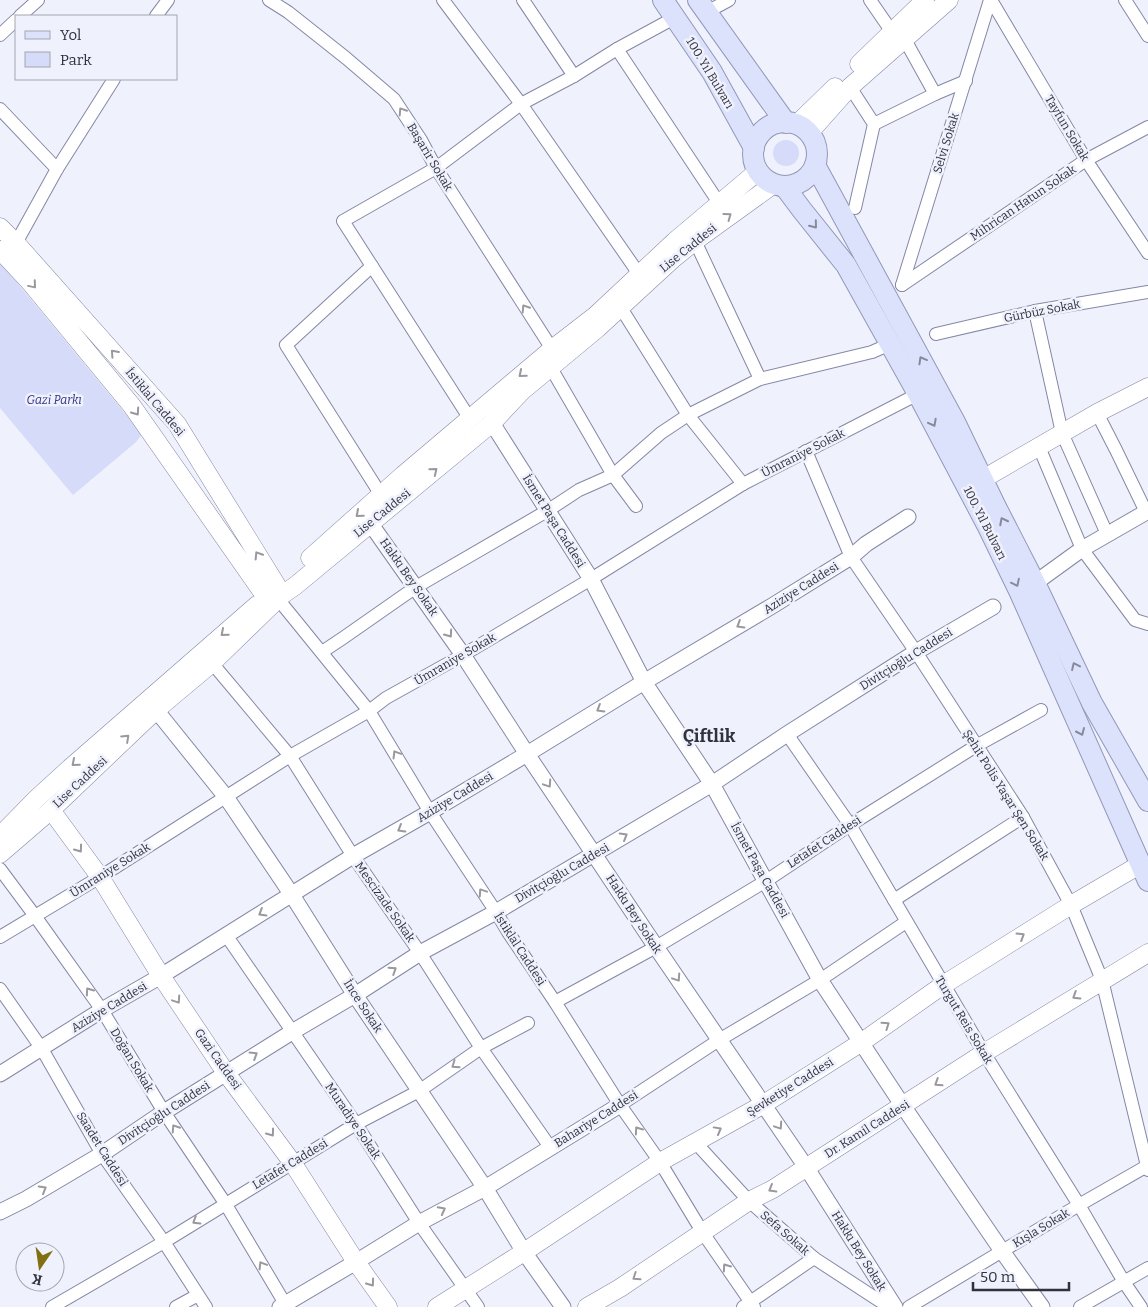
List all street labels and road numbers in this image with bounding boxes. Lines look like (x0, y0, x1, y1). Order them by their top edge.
street label: 100. Yıl Bulvarı (683, 35, 737, 111)
street label: Tayfun Sokak (1042, 93, 1092, 164)
street label: Selvi Sokak (930, 111, 962, 175)
street label: Başarir Sokak (404, 121, 456, 194)
street label: Mihrican Hatun Sokak (968, 162, 1079, 244)
street label: Lise Caddesi (657, 221, 719, 275)
street label: Gürbüz Sokak (1003, 297, 1082, 325)
street label: İstiklal Caddesi (123, 365, 188, 439)
street label: Ümraniye Sokak (758, 425, 847, 480)
street label: İsmet Paşa Caddesi (520, 471, 589, 570)
street label: 100. Yıl Bulvarı (960, 484, 1010, 562)
street label: Lise Caddesi (351, 486, 413, 540)
street label: Hakkı Bey Sokak (377, 535, 441, 619)
street label: Aziziye Caddesi (761, 559, 842, 617)
street label: Divitçioğlu Caddesi (857, 625, 955, 693)
street label: Ümraniye Sokak (411, 629, 498, 688)
street label: Şehit Polis Yaşar Şen Sokak (960, 727, 1052, 863)
street label: Lise Caddesi (50, 753, 110, 811)
street label: Aziziye Caddesi (415, 769, 496, 825)
street label: Letafet Caddesi (784, 813, 864, 871)
street label: İsmet Paşa Caddesi (728, 819, 793, 921)
street label: Ümraniye Sokak (67, 839, 153, 900)
street label: Divitçioğlu Caddesi (512, 840, 612, 906)
street label: Mescizade Sokak (352, 859, 418, 945)
street label: Hakkı Bey Sokak (603, 872, 665, 956)
street label: İstiklal Caddesi (491, 909, 550, 988)
street label: Turgut Reis Sokak (932, 974, 996, 1067)
street label: İnce Sokak (341, 976, 386, 1035)
street label: Aziziye Caddesi (69, 979, 150, 1035)
street label: Doğan Sokak (107, 1025, 157, 1095)
street label: Gazi Caddesi (192, 1026, 244, 1093)
street label: Şevketiye Caddesi (744, 1054, 836, 1119)
street label: Divitçioğlu Caddesi (116, 1078, 213, 1148)
street label: Muradiye Sokak (322, 1080, 384, 1162)
street label: Bahariye Caddesi (552, 1087, 641, 1150)
street label: Dr. Kamil Caddesi (822, 1097, 912, 1161)
street label: Saadet Caddesi (74, 1109, 131, 1189)
street label: Letafet Caddesi (250, 1136, 331, 1192)
street label: Kışla Sokak (1010, 1205, 1072, 1250)
street label: Sefa Sokak (758, 1208, 813, 1258)
street label: Hakkı Bey Sokak (829, 1208, 889, 1294)

